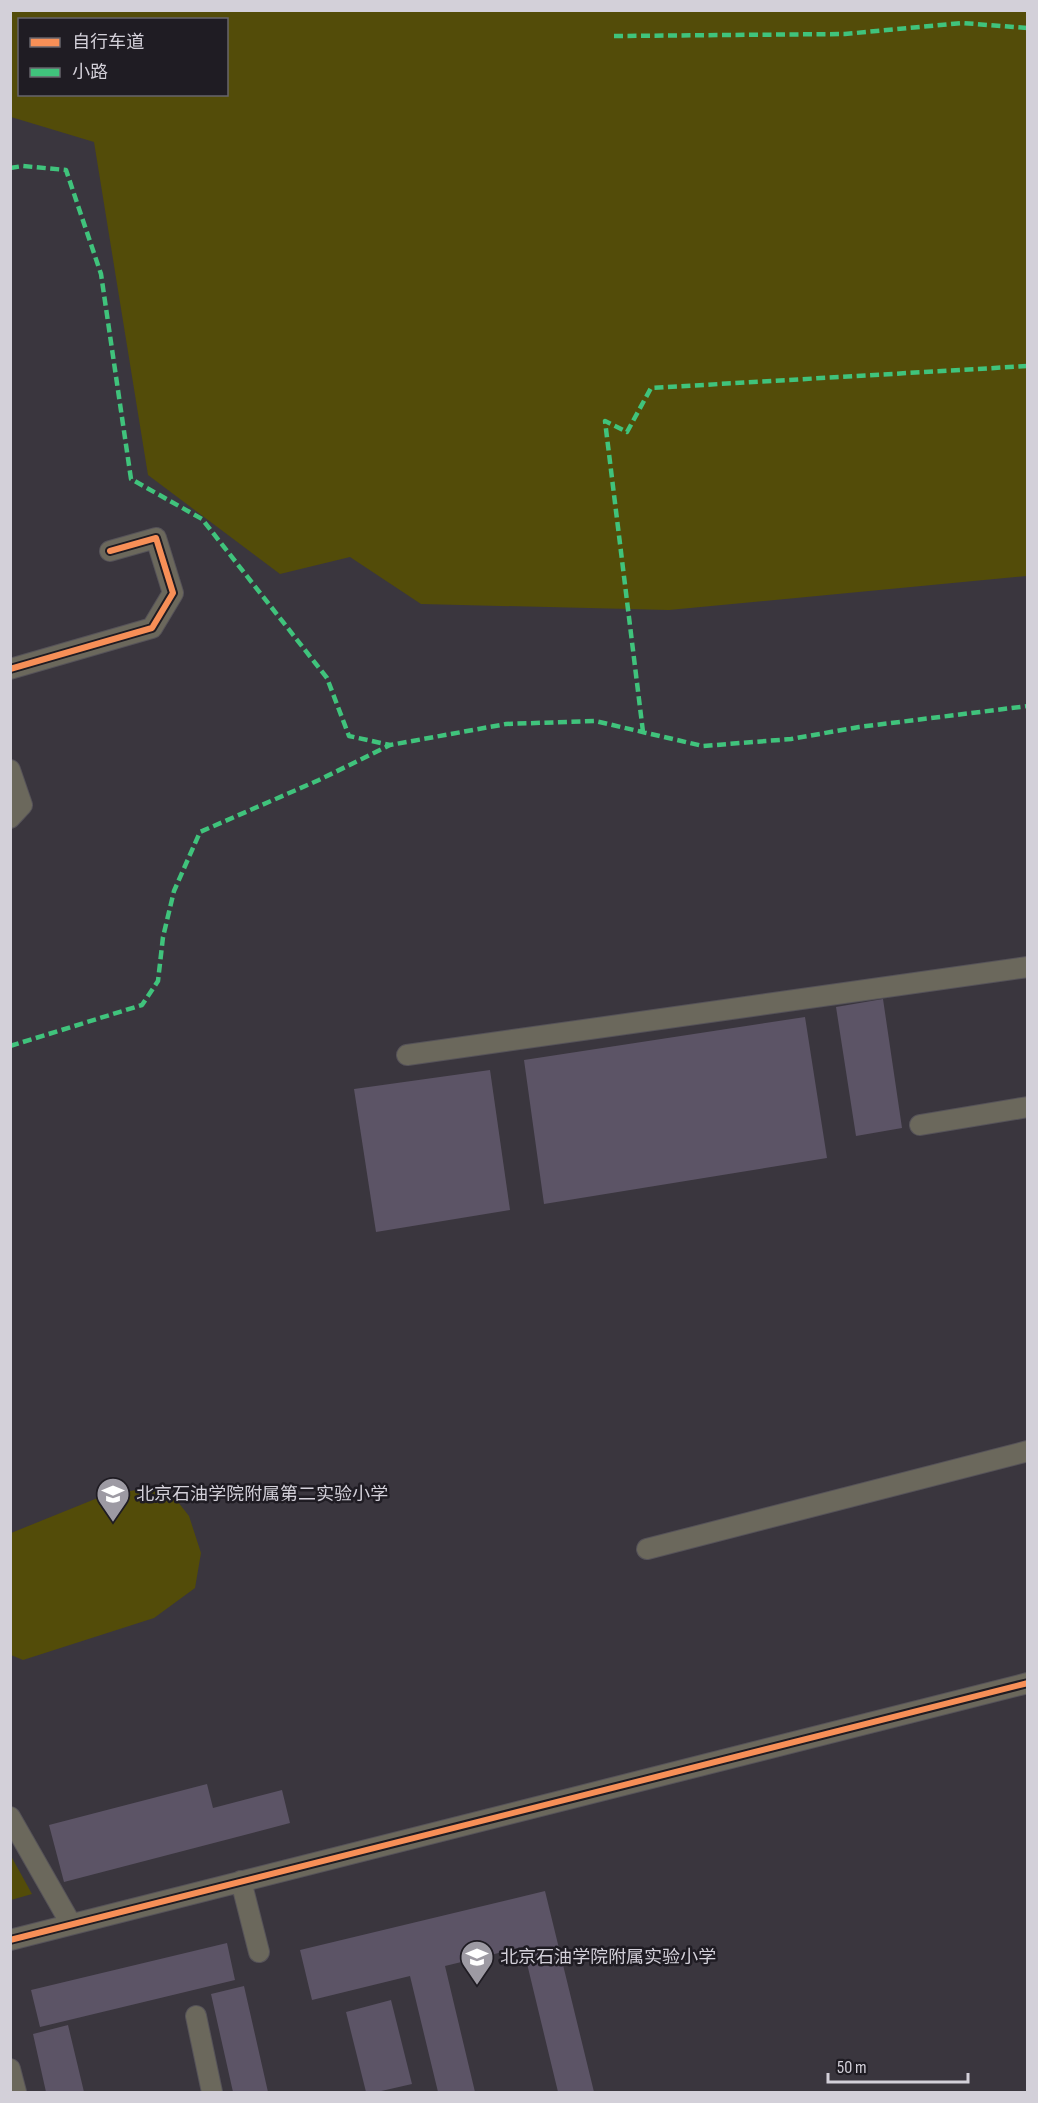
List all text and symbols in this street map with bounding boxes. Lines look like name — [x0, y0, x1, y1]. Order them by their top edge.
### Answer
legend — [18, 18, 228, 96]
text: 自行车道 — [72, 32, 144, 53]
text: 小路 — [72, 62, 108, 83]
school or university icon: 北京石油学院附属第二实验小学 — [95, 1476, 131, 1523]
place label: 北京石油学院附属第二实验小学 — [136, 1484, 388, 1505]
school or university icon: 北京石油学院附属实验小学 — [459, 1939, 495, 1986]
place label: 北京石油学院附属实验小学 — [500, 1947, 716, 1968]
scale bar — [828, 2046, 968, 2084]
text: 50 m — [837, 2057, 867, 2078]

